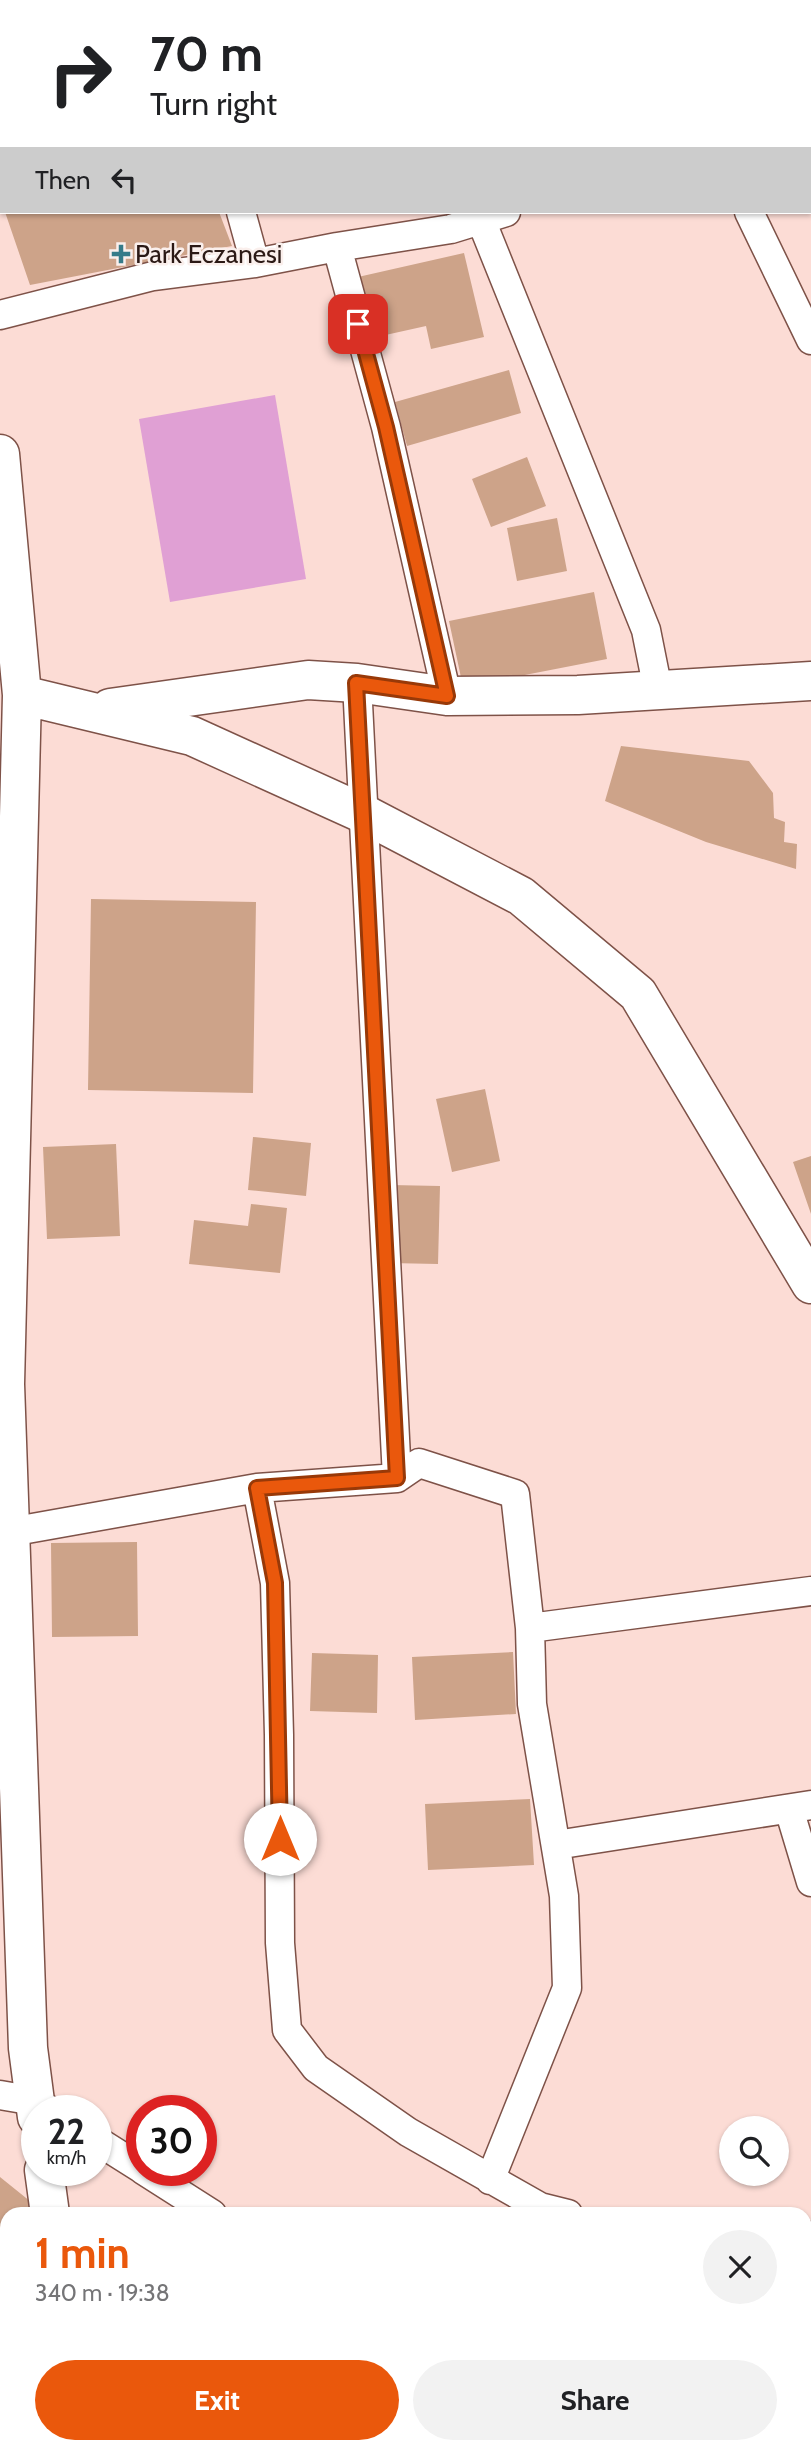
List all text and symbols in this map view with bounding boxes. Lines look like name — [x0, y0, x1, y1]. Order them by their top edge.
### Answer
text: 70 m — [150, 24, 263, 83]
icon: right — [35, 28, 126, 119]
text: Turn right — [150, 84, 277, 123]
icon: left — [105, 161, 143, 199]
text: Then — [35, 164, 91, 196]
place label: Park Eczanesi — [135, 238, 282, 270]
marker: Park Eczanesi — [113, 246, 129, 262]
pin — [328, 294, 388, 354]
icon: arrive — [339, 305, 377, 343]
position arrow — [243, 1802, 317, 1876]
speed limit sign: 30 — [126, 2095, 217, 2186]
text: 22 — [48, 2110, 85, 2153]
map controls — [719, 2116, 789, 2186]
button: search — [719, 2116, 789, 2186]
text: km/h — [47, 2147, 86, 2169]
text: 1 min — [35, 2227, 130, 2279]
button: close — [703, 2230, 777, 2304]
text: 340 m · 19:38 — [35, 2279, 170, 2307]
button: Exit — [35, 2360, 399, 2440]
button: Share — [413, 2360, 777, 2440]

